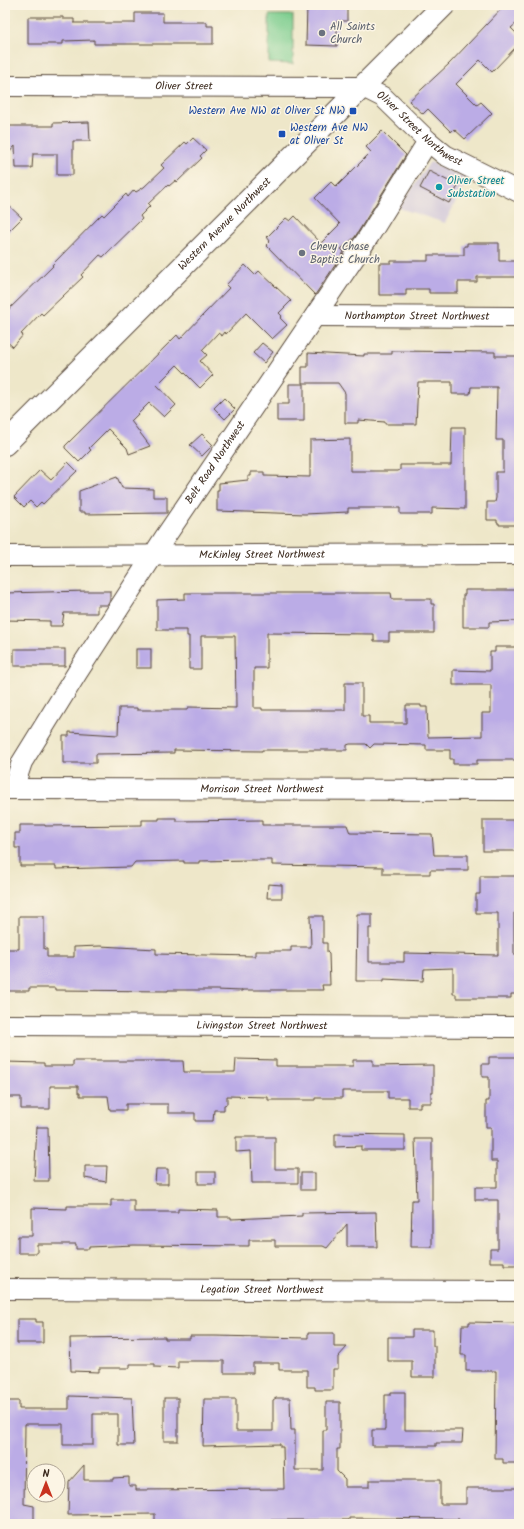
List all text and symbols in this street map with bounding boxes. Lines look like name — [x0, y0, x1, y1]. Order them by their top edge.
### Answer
place label: All Saints Church — [330, 18, 375, 49]
marker: All Saints Church — [317, 28, 327, 38]
street label: Oliver Street — [155, 77, 214, 96]
street label: Oliver Street Northwest — [373, 86, 466, 172]
place label: Western Ave NW at Oliver St NW — [188, 102, 345, 120]
marker: Western Ave NW at Oliver St NW — [348, 106, 358, 116]
place label: Western Ave NW at Oliver St — [290, 119, 368, 150]
marker: Western Ave NW at Oliver St — [277, 129, 287, 139]
place label: Oliver Street Substation — [447, 172, 505, 203]
street label: Western Avenue Northwest — [174, 173, 276, 275]
marker: Oliver Street Substation — [434, 182, 444, 192]
place label: Chevy Chase Baptist Church — [310, 238, 380, 269]
marker: Chevy Chase Baptist Church — [297, 248, 307, 258]
street label: Northampton Street Northwest — [344, 307, 490, 326]
street label: Belt Road Northwest — [181, 417, 251, 508]
street label: McKinley Street Northwest — [199, 546, 326, 564]
street label: Morrison Street Northwest — [200, 780, 325, 799]
street label: Livingston Street Northwest — [196, 1017, 328, 1035]
street label: Legation Street Northwest — [200, 1281, 325, 1299]
north arrow — [26, 1463, 66, 1503]
text: N — [43, 1465, 50, 1483]

